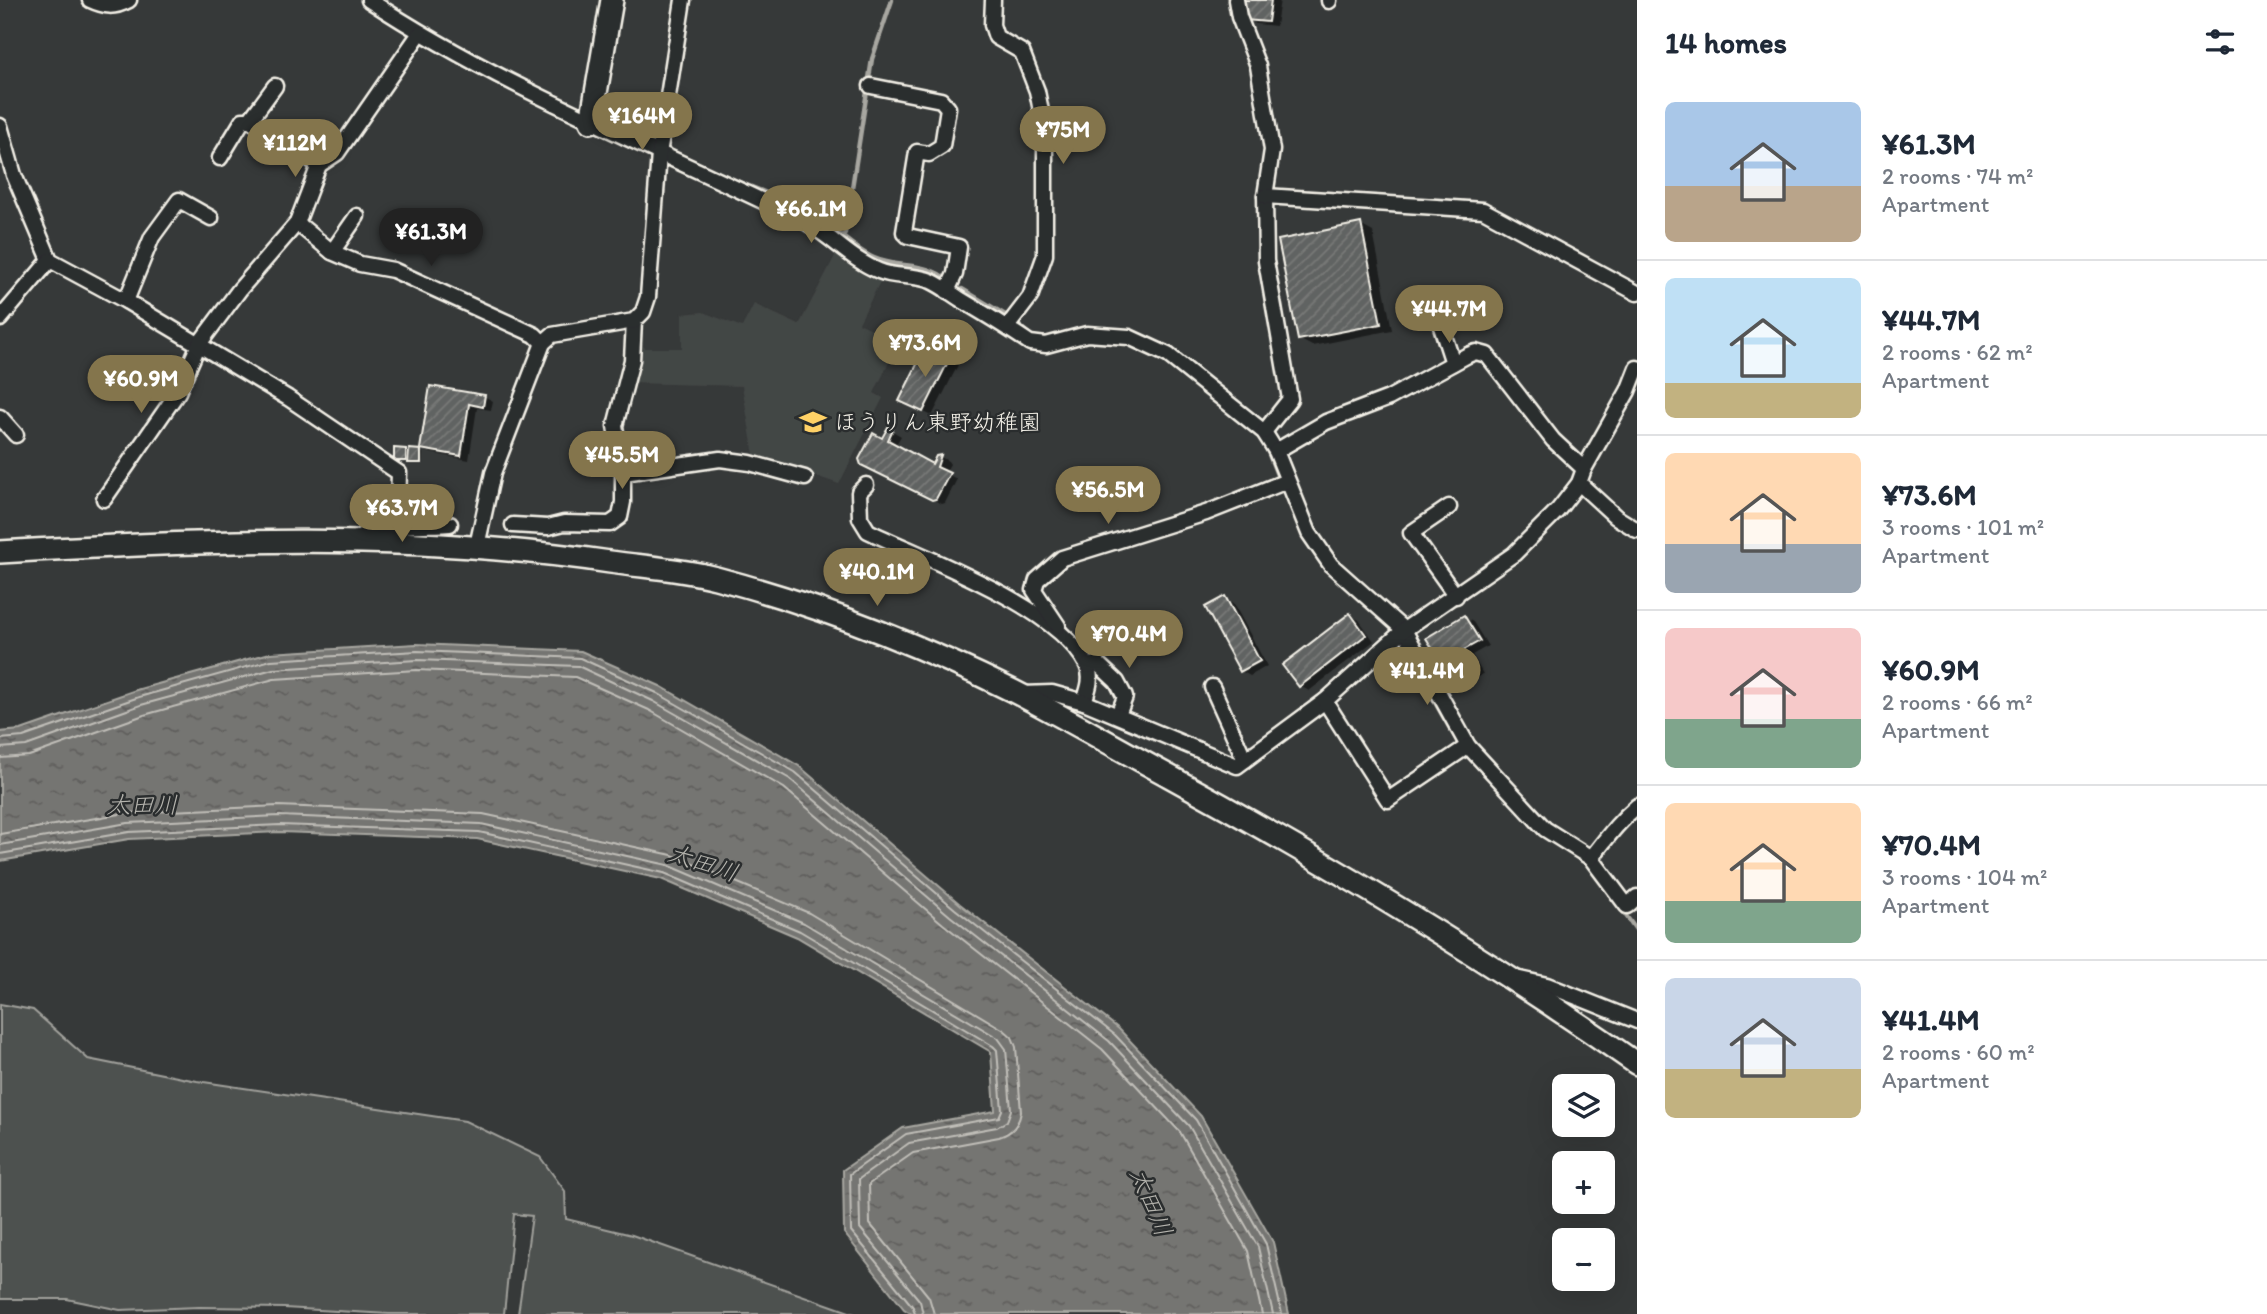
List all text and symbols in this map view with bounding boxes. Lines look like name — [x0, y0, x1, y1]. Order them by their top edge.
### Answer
icon: filters — [2201, 23, 2239, 61]
text: 14 homes — [1665, 24, 1787, 61]
pin: ¥164M — [593, 92, 691, 152]
text: ¥164M — [608, 101, 676, 129]
pin: ¥75M — [1022, 106, 1104, 166]
text: ¥75M — [1036, 115, 1090, 143]
pin: ¥112M — [246, 120, 344, 179]
text: ¥61.3M — [1882, 125, 1976, 162]
text: ¥112M — [263, 128, 327, 156]
icon: home — [1721, 130, 1805, 214]
text: 2 rooms · 74 m² — [1882, 162, 2034, 190]
pin: ¥66.1M — [754, 186, 868, 245]
text: Apartment — [1882, 190, 1989, 218]
text: ¥66.1M — [775, 194, 847, 222]
pin: ¥61.3M — [374, 208, 488, 268]
text: ¥61.3M — [395, 217, 467, 245]
pin: ¥44.7M — [1392, 286, 1506, 345]
text: ¥44.7M — [1411, 294, 1487, 322]
text: ¥44.7M — [1882, 301, 1981, 338]
icon: home — [1721, 306, 1805, 390]
pin: ¥73.6M — [868, 320, 982, 379]
text: ¥73.6M — [889, 328, 961, 356]
text: 2 rooms · 62 m² — [1882, 338, 2033, 366]
pin: ¥60.9M — [84, 356, 198, 415]
text: ¥60.9M — [104, 364, 178, 392]
text: Apartment — [1882, 366, 1989, 394]
school or university icon: ほうりん東野幼稚園 — [798, 407, 828, 437]
place label: ほうりん東野幼稚園 — [834, 408, 1041, 436]
pin: ¥45.5M — [565, 432, 679, 491]
text: ¥45.5M — [585, 440, 659, 468]
pin: ¥56.5M — [1051, 466, 1165, 526]
text: ¥56.5M — [1072, 475, 1144, 503]
text: ¥73.6M — [1882, 476, 1977, 513]
icon: home — [1721, 481, 1805, 565]
pin: ¥63.7M — [345, 484, 459, 544]
text: ¥63.7M — [366, 493, 438, 521]
text: 3 rooms · 101 m² — [1882, 513, 2044, 541]
text: Apartment — [1882, 541, 1989, 569]
pin: ¥40.1M — [820, 548, 934, 608]
text: ¥40.1M — [839, 557, 915, 585]
pin: ¥70.4M — [1072, 610, 1186, 670]
text: ¥70.4M — [1091, 619, 1167, 647]
pin: ¥41.4M — [1370, 648, 1484, 707]
text: ¥60.9M — [1882, 651, 1980, 688]
text: ¥41.4M — [1390, 656, 1464, 684]
icon: home — [1721, 656, 1805, 740]
text: 2 rooms · 66 m² — [1882, 688, 2033, 716]
text: Apartment — [1882, 716, 1989, 744]
water label: 太田川 — [106, 790, 178, 819]
text: ¥70.4M — [1882, 826, 1981, 863]
icon: home — [1721, 831, 1805, 915]
water label: 太田川 — [664, 838, 742, 887]
text: 3 rooms · 104 m² — [1882, 863, 2047, 891]
text: Apartment — [1882, 891, 1989, 919]
text: ¥41.4M — [1882, 1001, 1980, 1038]
icon: home — [1721, 1006, 1805, 1090]
text: 2 rooms · 60 m² — [1882, 1038, 2035, 1066]
text: Apartment — [1882, 1066, 1989, 1094]
map controls — [1552, 1074, 1615, 1291]
button: layers — [1552, 1074, 1615, 1137]
button: + — [1552, 1151, 1615, 1214]
water label: 太田川 — [1124, 1163, 1179, 1241]
button: − — [1552, 1228, 1615, 1291]

